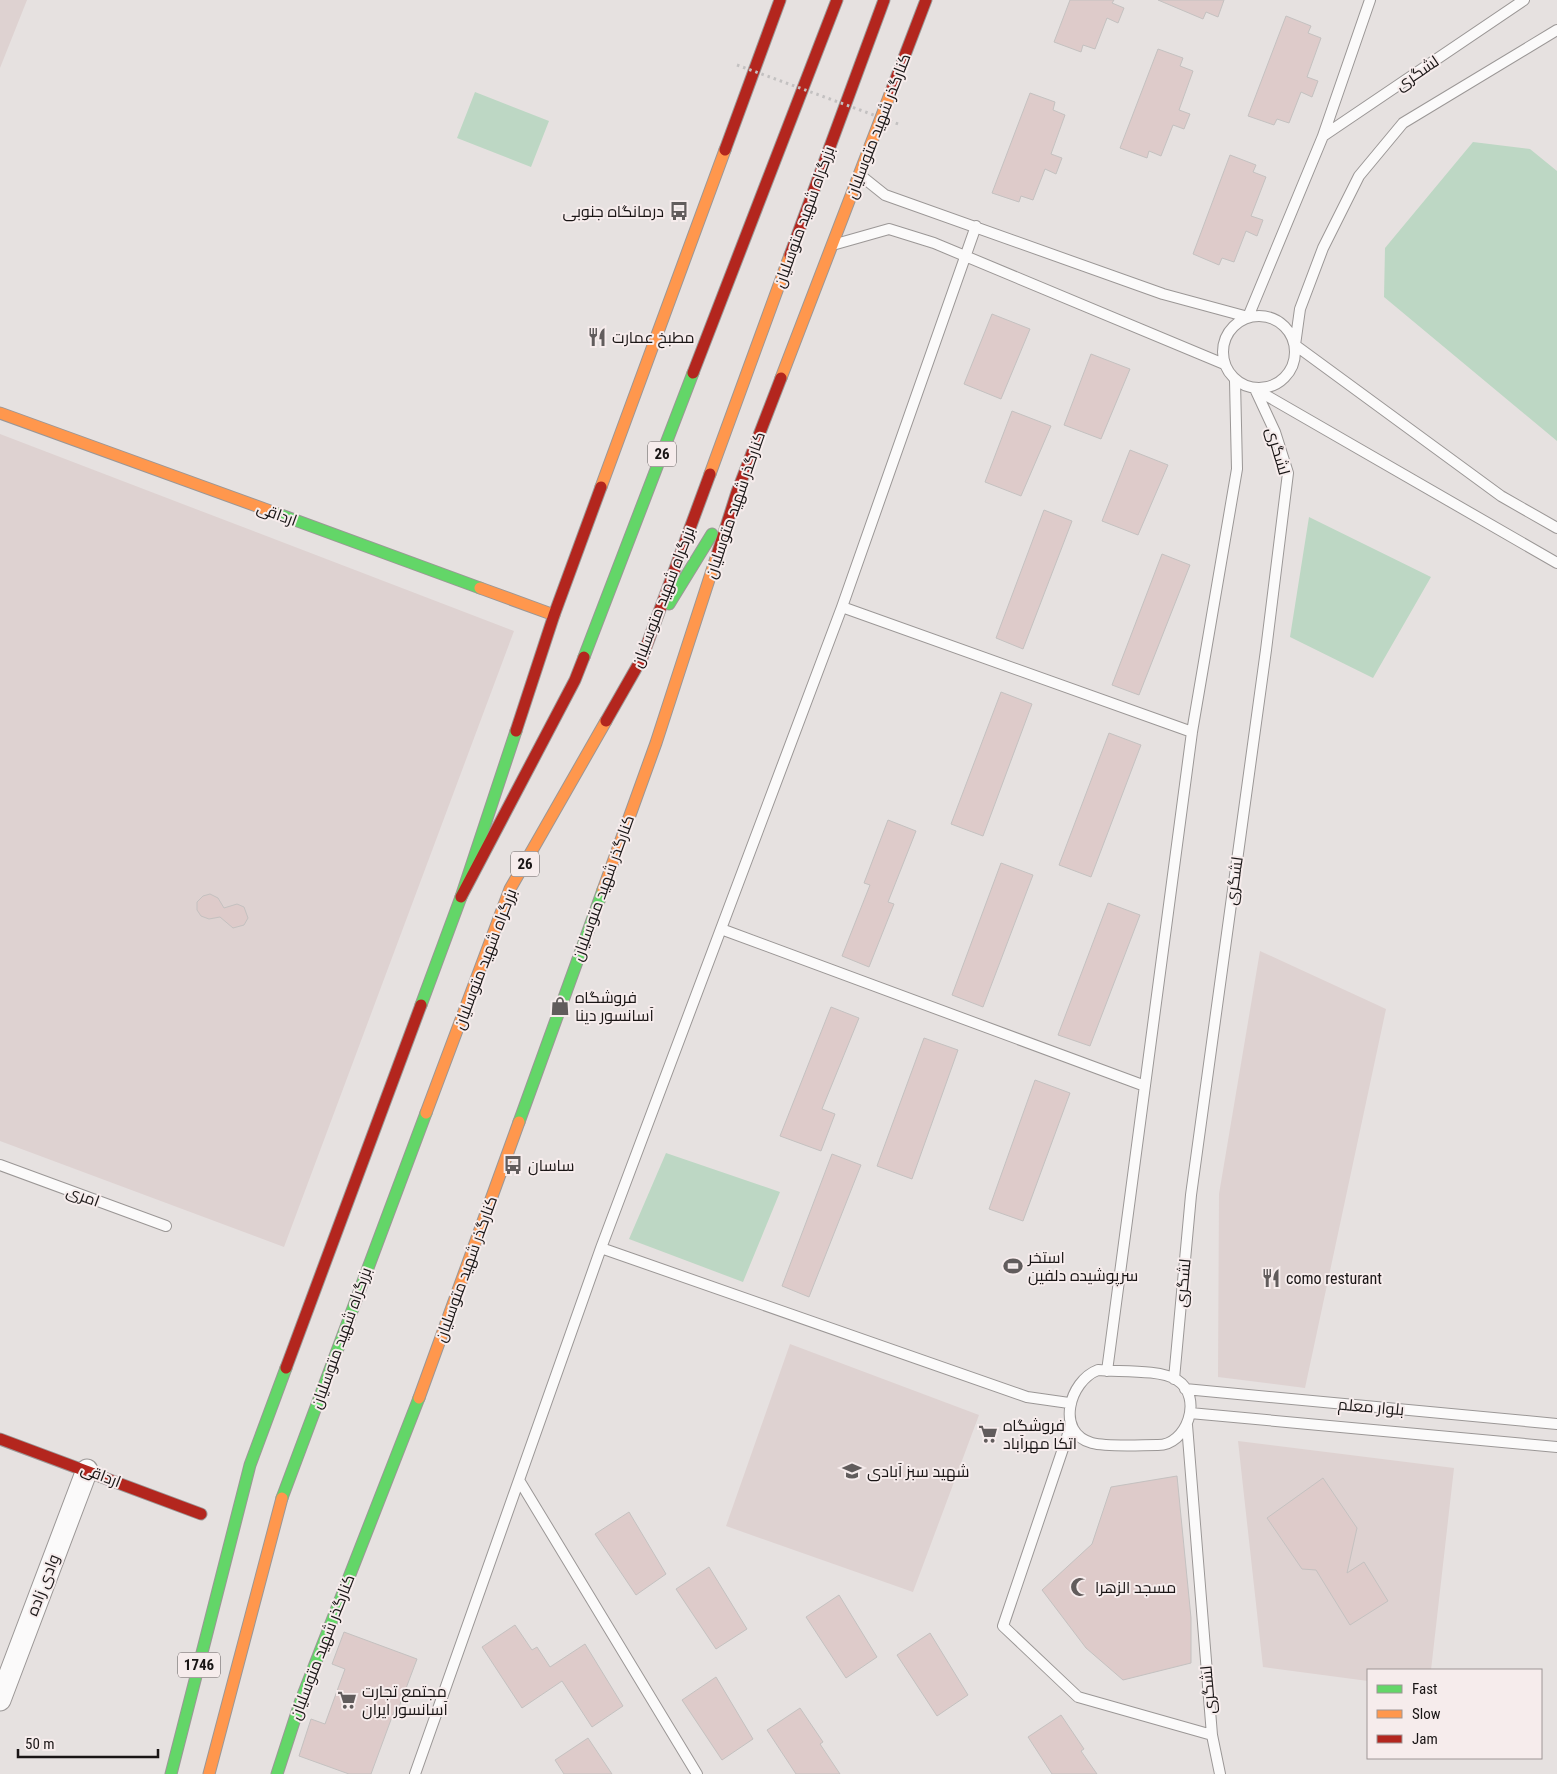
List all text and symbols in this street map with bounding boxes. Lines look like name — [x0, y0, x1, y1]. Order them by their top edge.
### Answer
street label: کنارگذر شهید متوسلیان — [842, 51, 915, 202]
street label: لشگری — [1392, 52, 1443, 95]
street label: بزرگراه شهید متوسلیان — [770, 144, 839, 291]
bus stop icon: درمانگاه جنوبی — [668, 200, 690, 222]
place label: درمانگاه جنوبی — [562, 202, 664, 222]
restaurant icon: مطبخ عمارت — [586, 326, 608, 348]
place label: مطبخ عمارت — [612, 328, 695, 349]
street label: لشگری — [1261, 425, 1294, 477]
street label: کنارگذر شهید متوسلیان — [701, 429, 770, 581]
road number: 26 — [648, 442, 676, 466]
street label: ارداقی — [254, 498, 300, 531]
street label: بزرگراه شهید متوسلیان — [627, 524, 700, 670]
street label: کنارگذر شهید متوسلیان — [568, 812, 639, 964]
road number: 26 — [511, 852, 539, 876]
street label: لشگری — [1221, 856, 1248, 907]
street label: بزرگراه شهید متوسلیان — [449, 886, 522, 1032]
place label: فروشگاه آسانسور دینا — [575, 988, 655, 1025]
shop icon: فروشگاه آسانسور دینا — [549, 995, 571, 1017]
bus stop icon: ساسان — [502, 1154, 524, 1176]
place label: ساسان — [528, 1156, 575, 1176]
street label: امری — [64, 1181, 102, 1212]
street label: کنارگذر شهید متوسلیان — [431, 1193, 502, 1345]
place label: استخر سرپوشیده دلفین — [1027, 1248, 1138, 1287]
sports icon: استخر سرپوشیده دلفین — [1002, 1255, 1024, 1277]
street label: لشگری — [1171, 1258, 1196, 1308]
street label: بزرگراه شهید متوسلیان — [307, 1265, 376, 1412]
restaurant icon: como resturant — [1260, 1267, 1282, 1289]
place label: como resturant — [1286, 1269, 1382, 1288]
street label: بلوار معلم — [1337, 1395, 1405, 1421]
place label: فروشگاه اتکا مهرآباد — [1003, 1416, 1077, 1454]
supermarket icon: فروشگاه اتکا مهرآباد — [977, 1423, 999, 1445]
street label: ارداقی — [78, 1459, 124, 1492]
school or university icon: شهید سبز آبادی — [841, 1460, 863, 1482]
place label: شهید سبز آبادی — [867, 1462, 970, 1482]
street label: وادی زاده — [23, 1552, 64, 1619]
street label: کنارگذر شهید متوسلیان — [286, 1572, 359, 1723]
mosque icon: مسجد الزهرا — [1069, 1576, 1091, 1598]
place label: مسجد الزهرا — [1095, 1578, 1176, 1597]
road number: 1746 — [178, 1652, 220, 1678]
street label: لشگری — [1196, 1665, 1221, 1715]
legend — [1367, 1669, 1542, 1759]
text: Fast — [1412, 1680, 1437, 1698]
place label: مجتمع تجارت آسانسور ایران — [362, 1682, 448, 1720]
supermarket icon: مجتمع تجارت آسانسور ایران — [336, 1689, 358, 1711]
text: Slow — [1412, 1705, 1441, 1723]
scale bar — [18, 1726, 158, 1758]
text: Jam — [1412, 1730, 1438, 1748]
text: 50 m — [25, 1735, 55, 1753]

